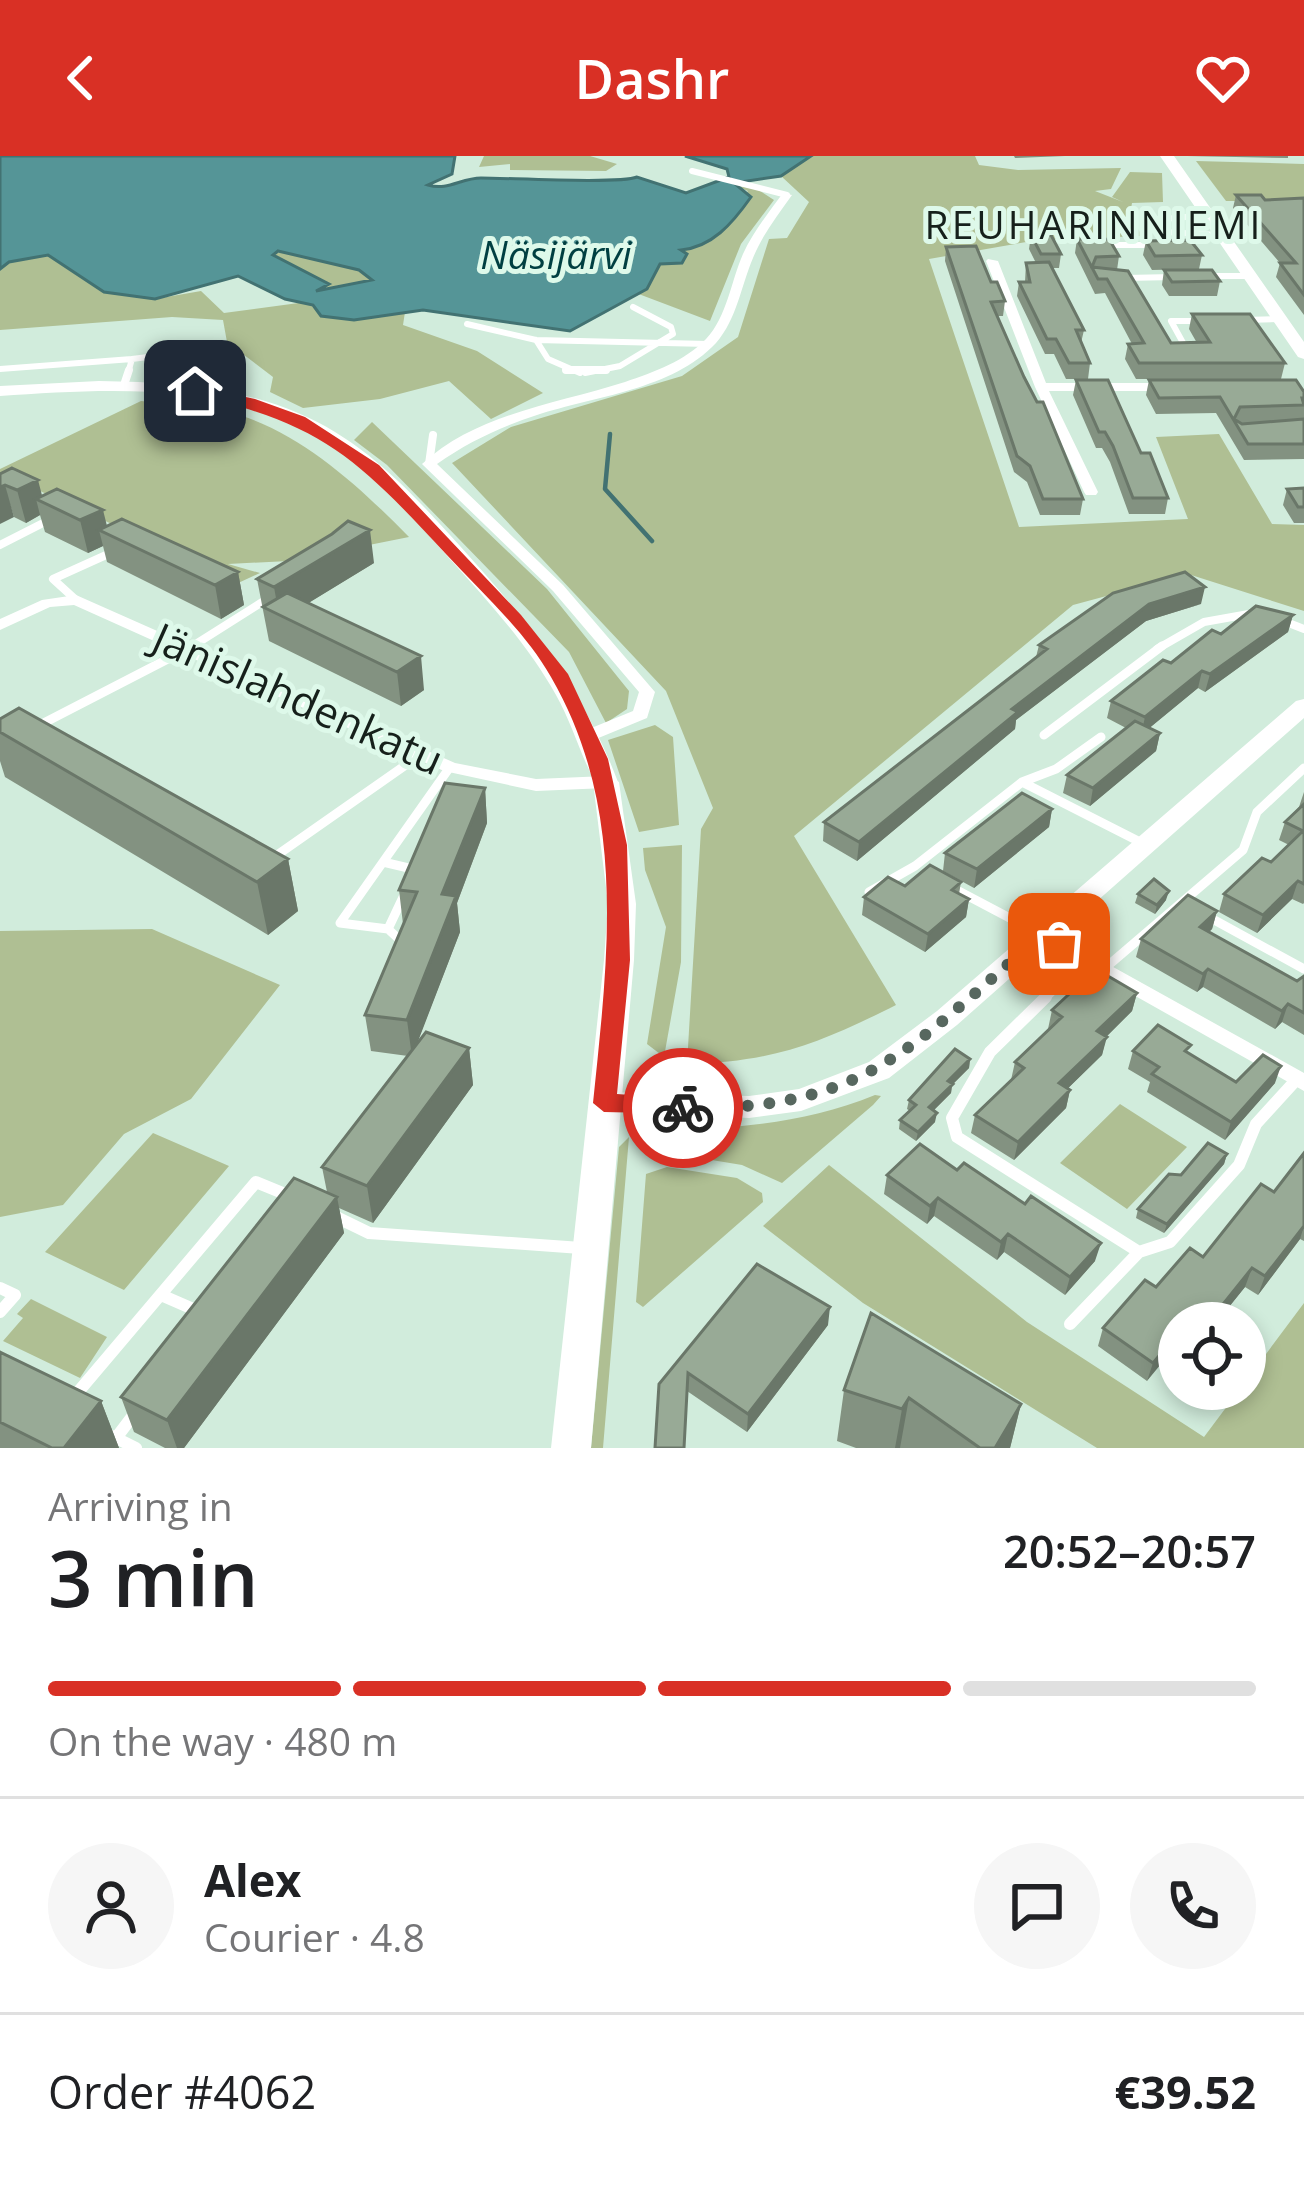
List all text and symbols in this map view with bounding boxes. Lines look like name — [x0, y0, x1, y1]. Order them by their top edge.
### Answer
text: Dashr — [575, 41, 729, 115]
icon: back — [48, 45, 114, 111]
icon: heart — [1190, 45, 1256, 111]
district label: REUHARINNIEMI — [925, 197, 1263, 250]
water label: Näsijärvi — [480, 227, 633, 280]
pin — [144, 340, 246, 442]
icon: home — [162, 358, 228, 424]
street label: Jänislahdenkatu — [141, 607, 453, 787]
pin — [1008, 893, 1110, 995]
icon: bag — [1026, 911, 1092, 977]
courier — [623, 1048, 743, 1168]
icon: bike — [650, 1075, 716, 1141]
map controls — [1158, 1302, 1266, 1410]
button: locate — [1158, 1302, 1266, 1410]
text: Arriving in — [48, 1479, 233, 1532]
text: 20:52–20:57 — [1003, 1520, 1256, 1581]
text: 3 min — [48, 1524, 259, 1630]
text: On the way · 480 m — [48, 1714, 397, 1767]
button: person — [48, 1843, 174, 1969]
button: chat — [974, 1843, 1100, 1969]
button: phone — [1130, 1843, 1256, 1969]
text: Alex — [204, 1849, 301, 1910]
text: Courier · 4.8 — [204, 1910, 425, 1963]
text: Order #4062 — [48, 2061, 316, 2122]
text: €39.52 — [1115, 2061, 1256, 2122]

